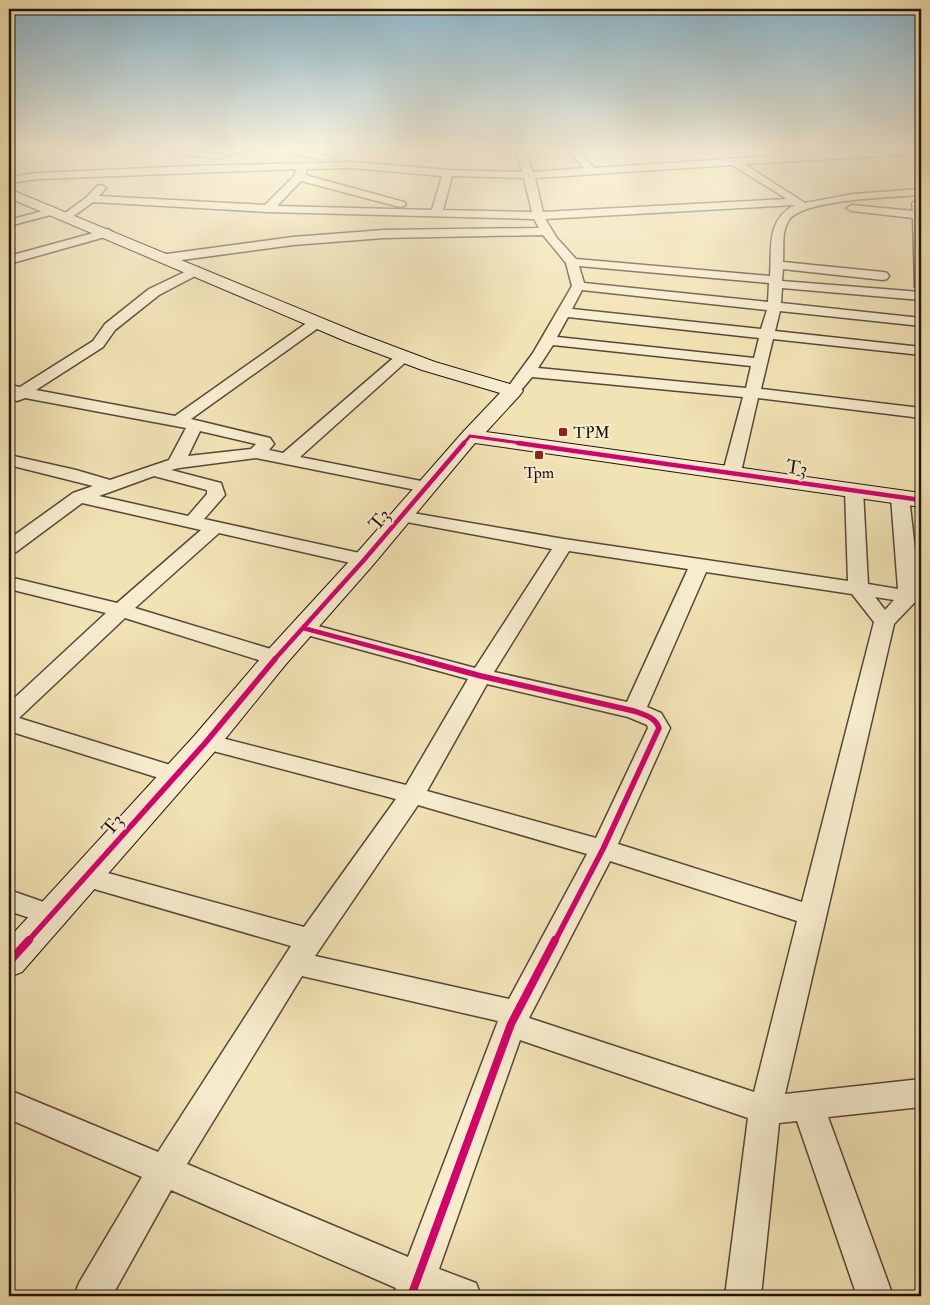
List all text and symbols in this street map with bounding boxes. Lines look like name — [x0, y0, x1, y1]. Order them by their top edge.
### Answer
place label: TPM — [573, 423, 610, 443]
marker: TPM — [557, 426, 569, 438]
marker: Tpm — [533, 449, 545, 461]
street label: T3 — [784, 454, 809, 482]
place label: Tpm — [524, 463, 555, 484]
street label: T3 — [364, 504, 396, 536]
street label: T3 — [97, 809, 129, 841]

